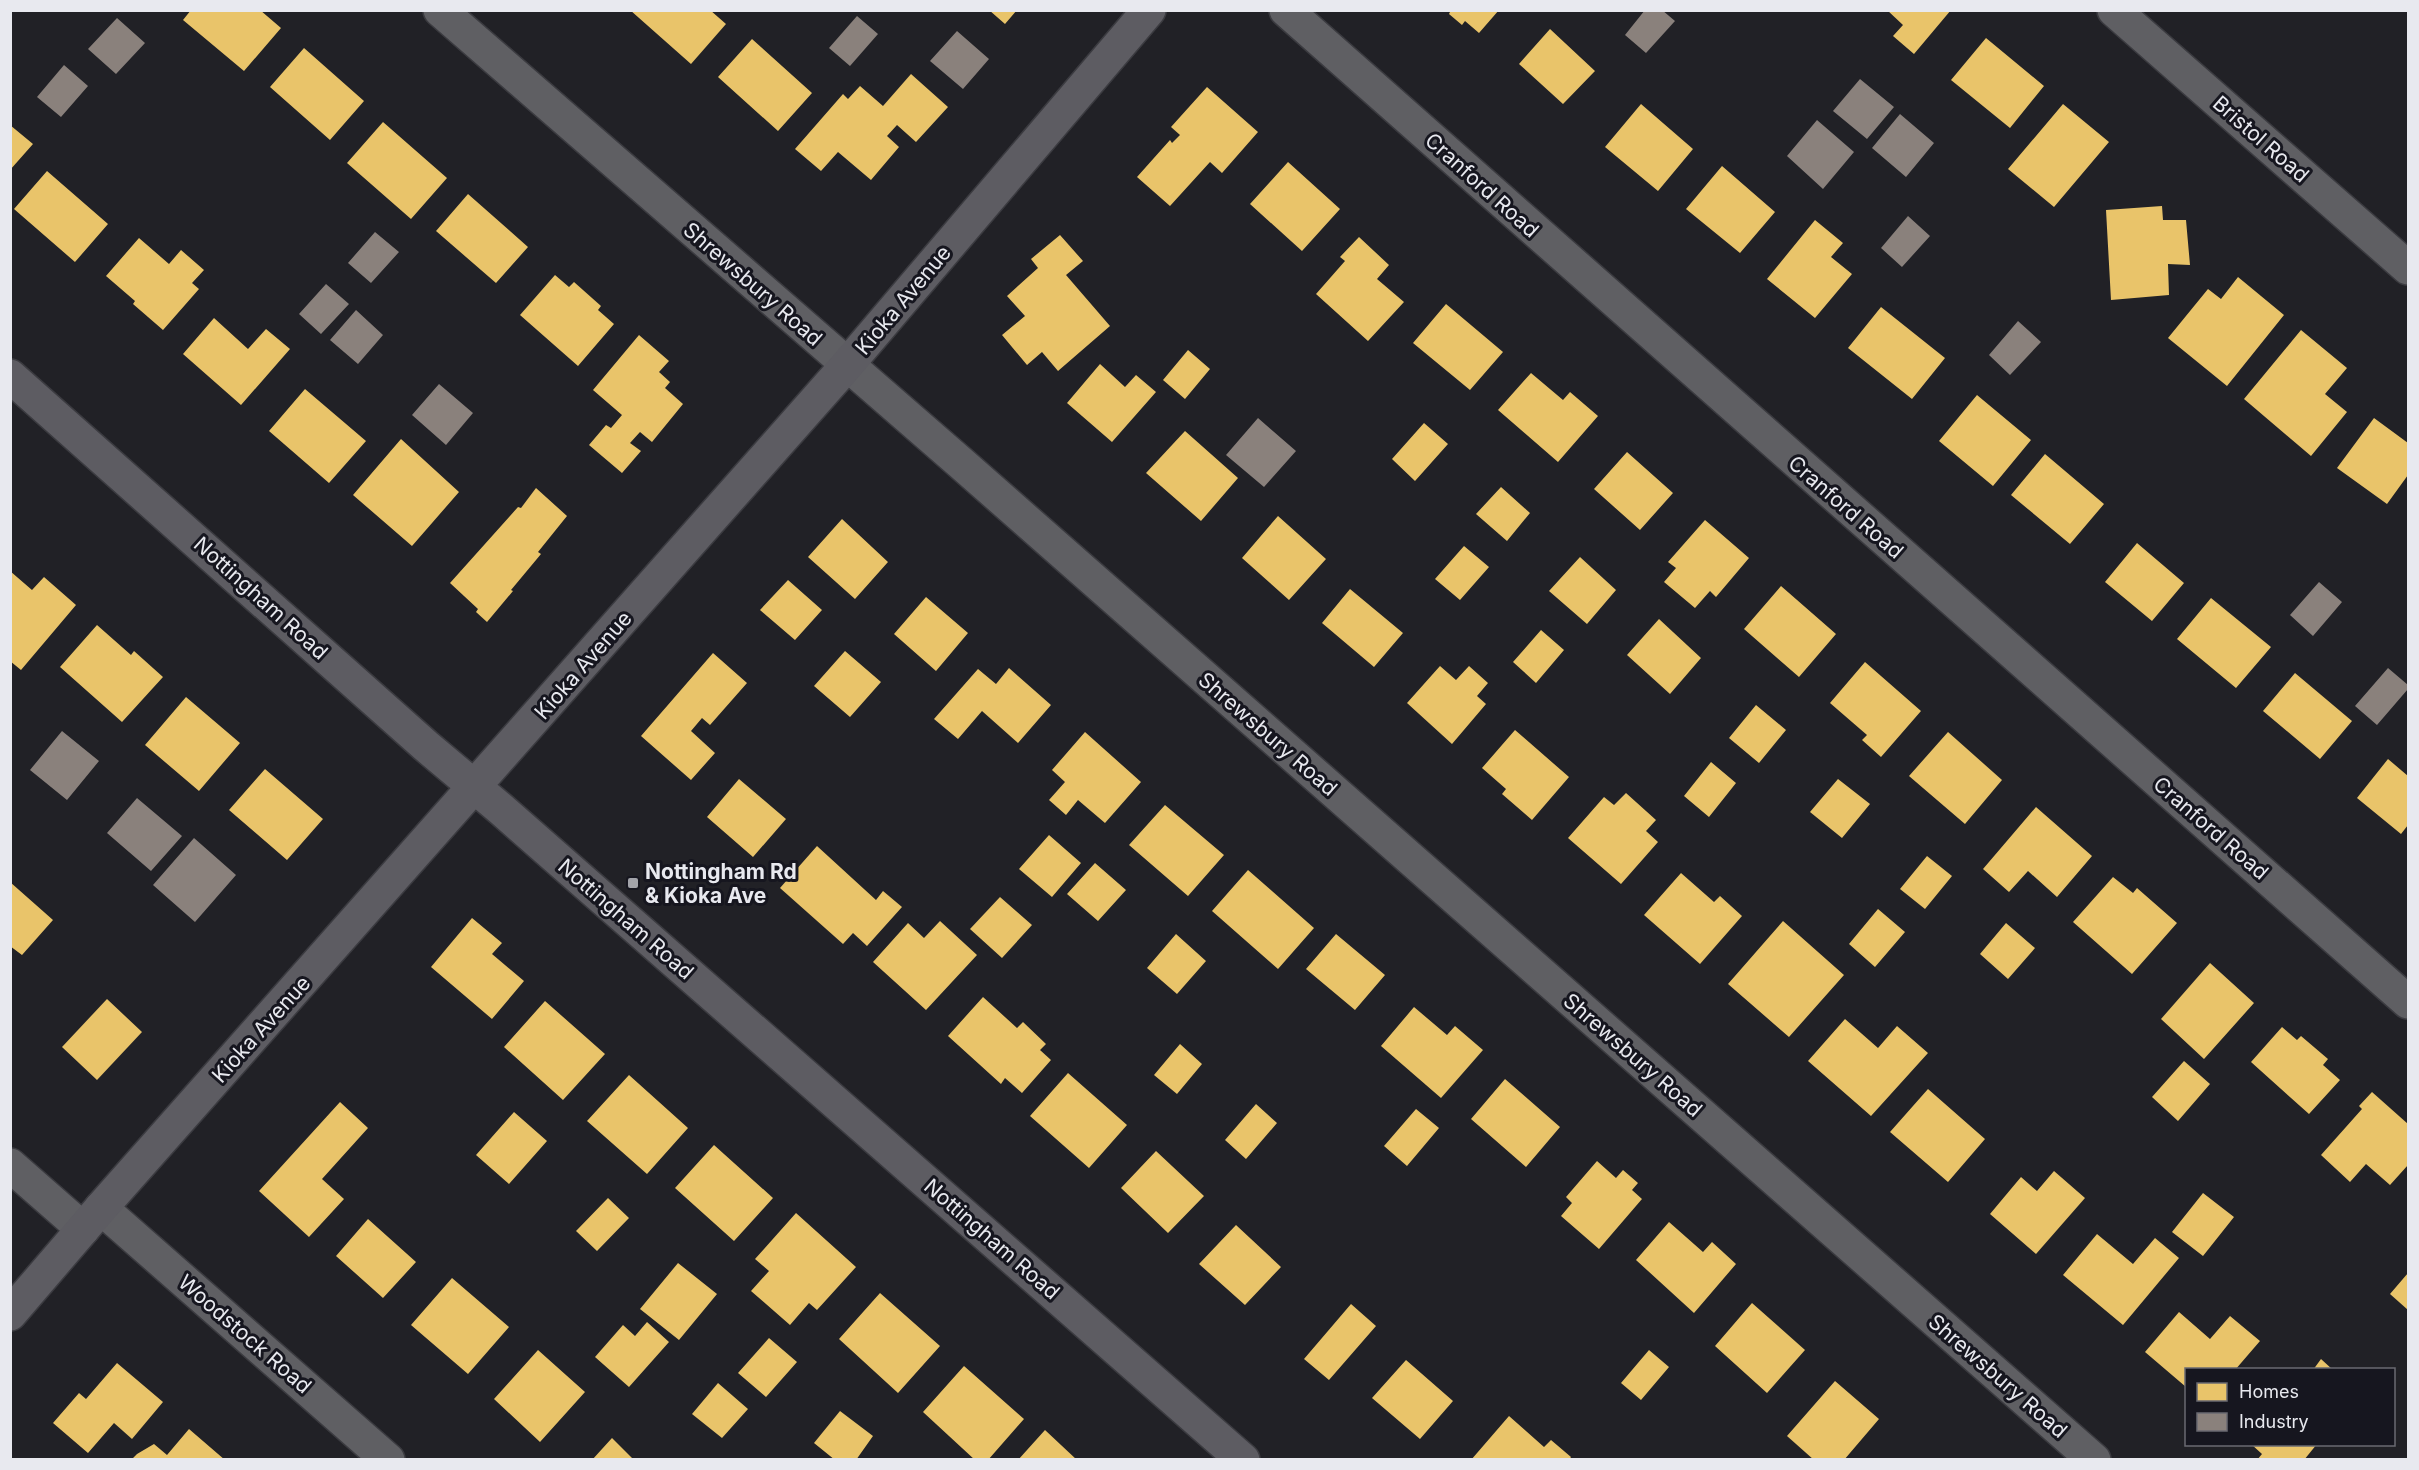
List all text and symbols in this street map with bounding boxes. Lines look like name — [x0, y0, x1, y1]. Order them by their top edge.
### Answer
street label: Bristol Road — [2208, 91, 2314, 187]
street label: Cranford Road — [1420, 127, 1544, 243]
street label: Shrewsbury Road — [679, 217, 827, 351]
street label: Kioka Avenue — [850, 240, 956, 360]
street label: Cranford Road — [1783, 450, 1909, 564]
street label: Nottingham Road — [189, 531, 333, 665]
street label: Kioka Avenue — [529, 606, 637, 724]
street label: Shrewsbury Road — [1194, 667, 1342, 801]
street label: Cranford Road — [2148, 771, 2274, 885]
street label: Nottingham Road — [553, 853, 699, 985]
place label: Nottingham Rd & Kioka Ave — [645, 859, 797, 908]
marker: Nottingham Rd & Kioka Ave — [626, 876, 640, 890]
street label: Kioka Avenue — [207, 970, 315, 1088]
street label: Shrewsbury Road — [1559, 988, 1707, 1122]
street label: Nottingham Road — [919, 1173, 1065, 1305]
street label: Woodstock Road — [173, 1269, 317, 1399]
street label: Shrewsbury Road — [1924, 1309, 2072, 1443]
legend — [2185, 1368, 2395, 1446]
text: Homes — [2239, 1381, 2299, 1402]
text: Industry — [2239, 1411, 2309, 1432]

